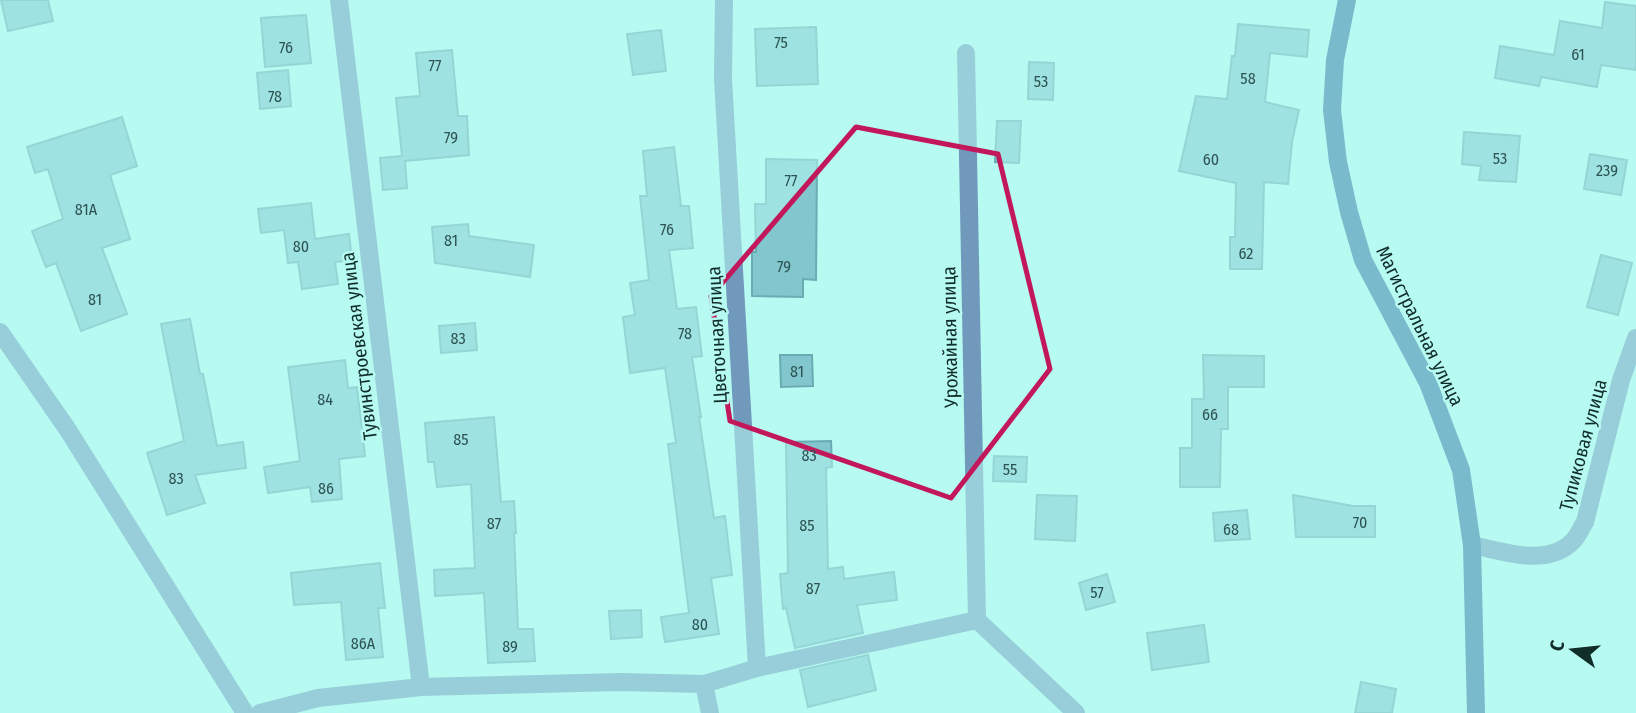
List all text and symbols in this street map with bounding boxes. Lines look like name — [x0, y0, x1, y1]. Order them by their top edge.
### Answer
house number: 75 — [774, 33, 788, 52]
house number: 76 — [279, 38, 293, 57]
house number: 61 — [1571, 45, 1585, 64]
house number: 77 — [428, 56, 442, 75]
house number: 58 — [1240, 69, 1256, 88]
house number: 53 — [1034, 72, 1048, 91]
house number: 78 — [268, 87, 282, 106]
house number: 79 — [444, 128, 458, 147]
house number: 53 — [1493, 149, 1507, 168]
house number: 60 — [1203, 150, 1219, 169]
house number: 239 — [1596, 161, 1618, 180]
house number: 77 — [784, 171, 798, 190]
house number: 81А — [75, 200, 98, 219]
house number: 76 — [660, 220, 674, 239]
house number: 81 — [444, 231, 458, 250]
house number: 80 — [293, 237, 309, 256]
street label: Магистральная улица — [1371, 242, 1469, 410]
house number: 62 — [1239, 244, 1253, 263]
street label: Тувинстроевская улица — [336, 251, 382, 441]
house number: 79 — [777, 257, 791, 276]
street label: Цветочная улица — [702, 266, 732, 404]
street label: Урожайная улица — [937, 266, 963, 409]
house number: 81 — [88, 290, 102, 309]
house number: 78 — [678, 324, 692, 343]
house number: 83 — [450, 329, 466, 348]
house number: 81 — [790, 362, 804, 381]
street label: Тупиковая улица — [1554, 376, 1612, 514]
house number: 84 — [317, 390, 333, 409]
house number: 66 — [1202, 405, 1218, 424]
house number: 85 — [453, 430, 469, 449]
house number: 83 — [801, 446, 817, 465]
house number: 55 — [1003, 460, 1017, 479]
house number: 83 — [168, 469, 184, 488]
house number: 86 — [318, 479, 334, 498]
house number: 70 — [1353, 513, 1367, 532]
house number: 87 — [487, 514, 502, 533]
house number: 85 — [799, 516, 815, 535]
house number: 68 — [1223, 520, 1239, 539]
house number: 87 — [806, 579, 821, 598]
house number: 57 — [1090, 583, 1104, 602]
house number: 80 — [692, 615, 708, 634]
north arrow — [1538, 615, 1608, 685]
house number: 86А — [351, 634, 376, 653]
house number: 89 — [502, 637, 518, 656]
text: С — [1545, 638, 1569, 654]

